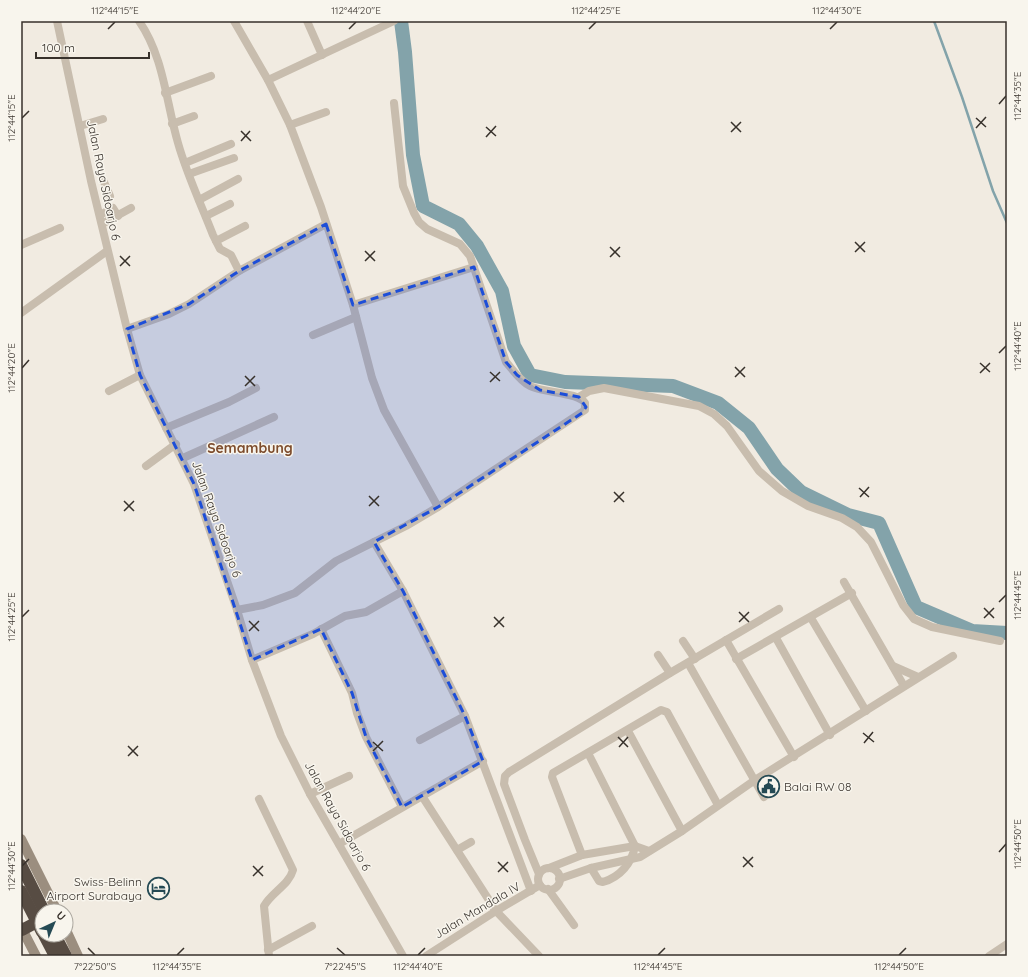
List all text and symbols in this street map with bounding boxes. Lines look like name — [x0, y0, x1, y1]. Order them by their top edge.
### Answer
text: 112°44'15"E — [91, 4, 139, 17]
text: 112°44'20"E — [331, 4, 381, 17]
text: 112°44'25"E — [571, 4, 621, 17]
text: 112°44'30"E — [812, 4, 862, 17]
scale bar — [36, 34, 149, 60]
text: 100 m — [42, 40, 75, 55]
text: 112°44'35"E — [1011, 71, 1024, 120]
text: 112°44'15"E — [5, 94, 18, 142]
street label: Jalan Raya Sidoarjo 6 — [84, 118, 124, 242]
text: 112°44'40"E — [1011, 321, 1024, 371]
text: 112°44'20"E — [5, 343, 18, 393]
district label: Semambung — [207, 439, 293, 457]
street label: Jalan Raya Sidoarjo 6 — [189, 459, 245, 580]
text: 112°44'45"E — [1011, 570, 1024, 620]
text: 112°44'25"E — [5, 592, 18, 642]
street label: Jalan Raya Sidoarjo 6 — [302, 759, 375, 874]
public building icon: Balai RW 08 — [756, 773, 782, 799]
place label: Balai RW 08 — [784, 779, 851, 794]
text: 112°44'50"E — [1011, 819, 1024, 869]
text: 112°44'30"E — [5, 841, 18, 891]
place label: Swiss-Belinn Airport Surabaya — [47, 874, 142, 903]
hotel icon: Swiss-Belinn Airport Surabaya — [145, 875, 171, 901]
street label: Jalan Mandala IV — [431, 878, 523, 942]
north arrow — [34, 903, 74, 943]
text: U — [53, 908, 69, 924]
text: 7°22'50"S — [74, 960, 117, 973]
text: 112°44'35"E — [153, 960, 202, 973]
text: 7°22'45"S — [324, 960, 366, 973]
text: 112°44'40"E — [393, 960, 443, 973]
text: 112°44'45"E — [633, 960, 683, 973]
text: 112°44'50"E — [874, 960, 924, 973]

